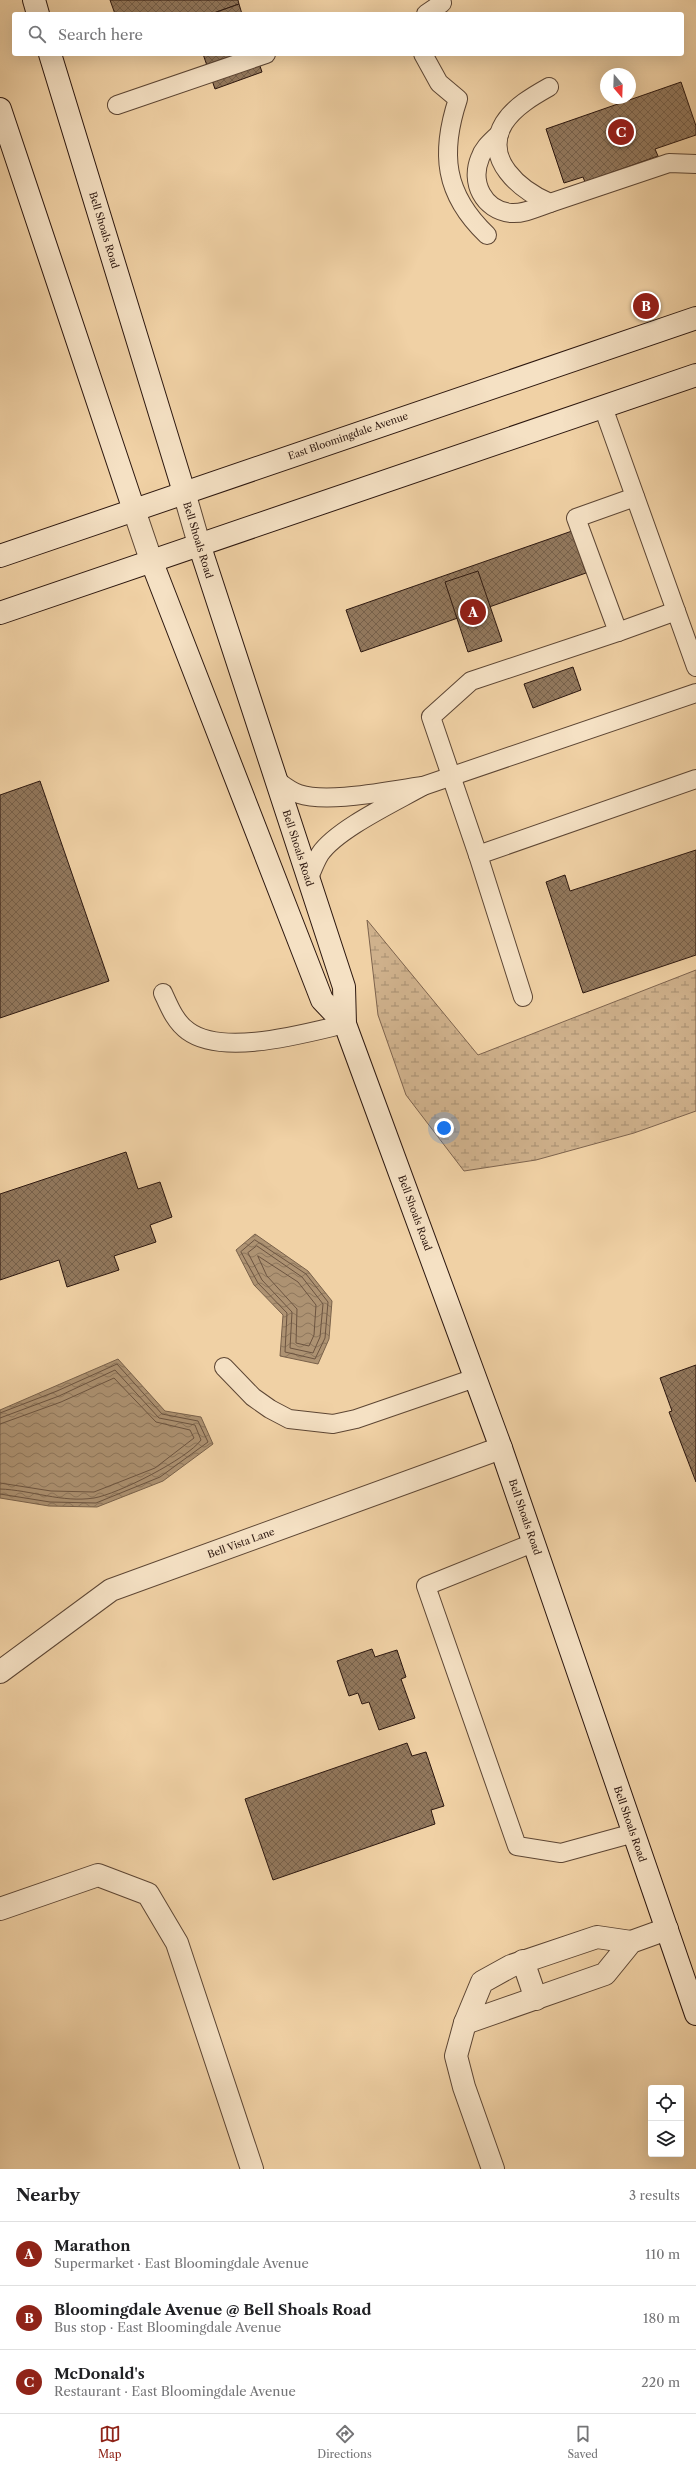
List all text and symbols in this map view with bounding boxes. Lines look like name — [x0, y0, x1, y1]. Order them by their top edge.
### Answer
search box — [12, 12, 684, 56]
icon: search — [26, 23, 48, 45]
text: Search here — [58, 25, 143, 44]
north arrow — [600, 68, 636, 104]
pin: C — [608, 117, 634, 147]
street label: Bell Shoals Road — [86, 190, 122, 270]
pin: B — [633, 291, 659, 321]
street label: East Bloomingdale Avenue — [286, 409, 410, 463]
street label: Bell Shoals Road — [180, 500, 216, 580]
pin: A — [460, 597, 486, 627]
street label: Bell Shoals Road — [280, 808, 316, 888]
your location — [434, 1118, 454, 1138]
street label: Bell Shoals Road — [395, 1173, 435, 1253]
street label: Bell Shoals Road — [506, 1477, 544, 1557]
street label: Bell Vista Lane — [206, 1525, 277, 1561]
street label: Bell Shoals Road — [611, 1784, 649, 1864]
map controls — [648, 2085, 684, 2157]
button: locate — [648, 2085, 684, 2121]
button: layers — [648, 2121, 684, 2157]
text: Nearby — [16, 2185, 80, 2205]
text: 3 results — [629, 2187, 680, 2203]
text: Marathon — [54, 2236, 131, 2255]
text: A — [24, 2246, 34, 2262]
text: 110 m — [645, 2246, 680, 2262]
text: Supermarket · East Bloomingdale Avenue — [54, 2255, 309, 2271]
text: Bloomingdale Avenue @ Bell Shoals Road — [54, 2300, 372, 2319]
text: B — [24, 2310, 34, 2326]
text: 180 m — [643, 2310, 680, 2326]
text: Bus stop · East Bloomingdale Avenue — [54, 2319, 281, 2335]
text: McDonald's — [54, 2364, 145, 2383]
text: C — [24, 2374, 34, 2390]
text: 220 m — [641, 2374, 680, 2390]
text: Restaurant · East Bloomingdale Avenue — [54, 2383, 296, 2399]
tab: Map — [98, 2423, 122, 2461]
tab: Directions — [317, 2423, 372, 2461]
tab: Saved — [568, 2423, 598, 2461]

